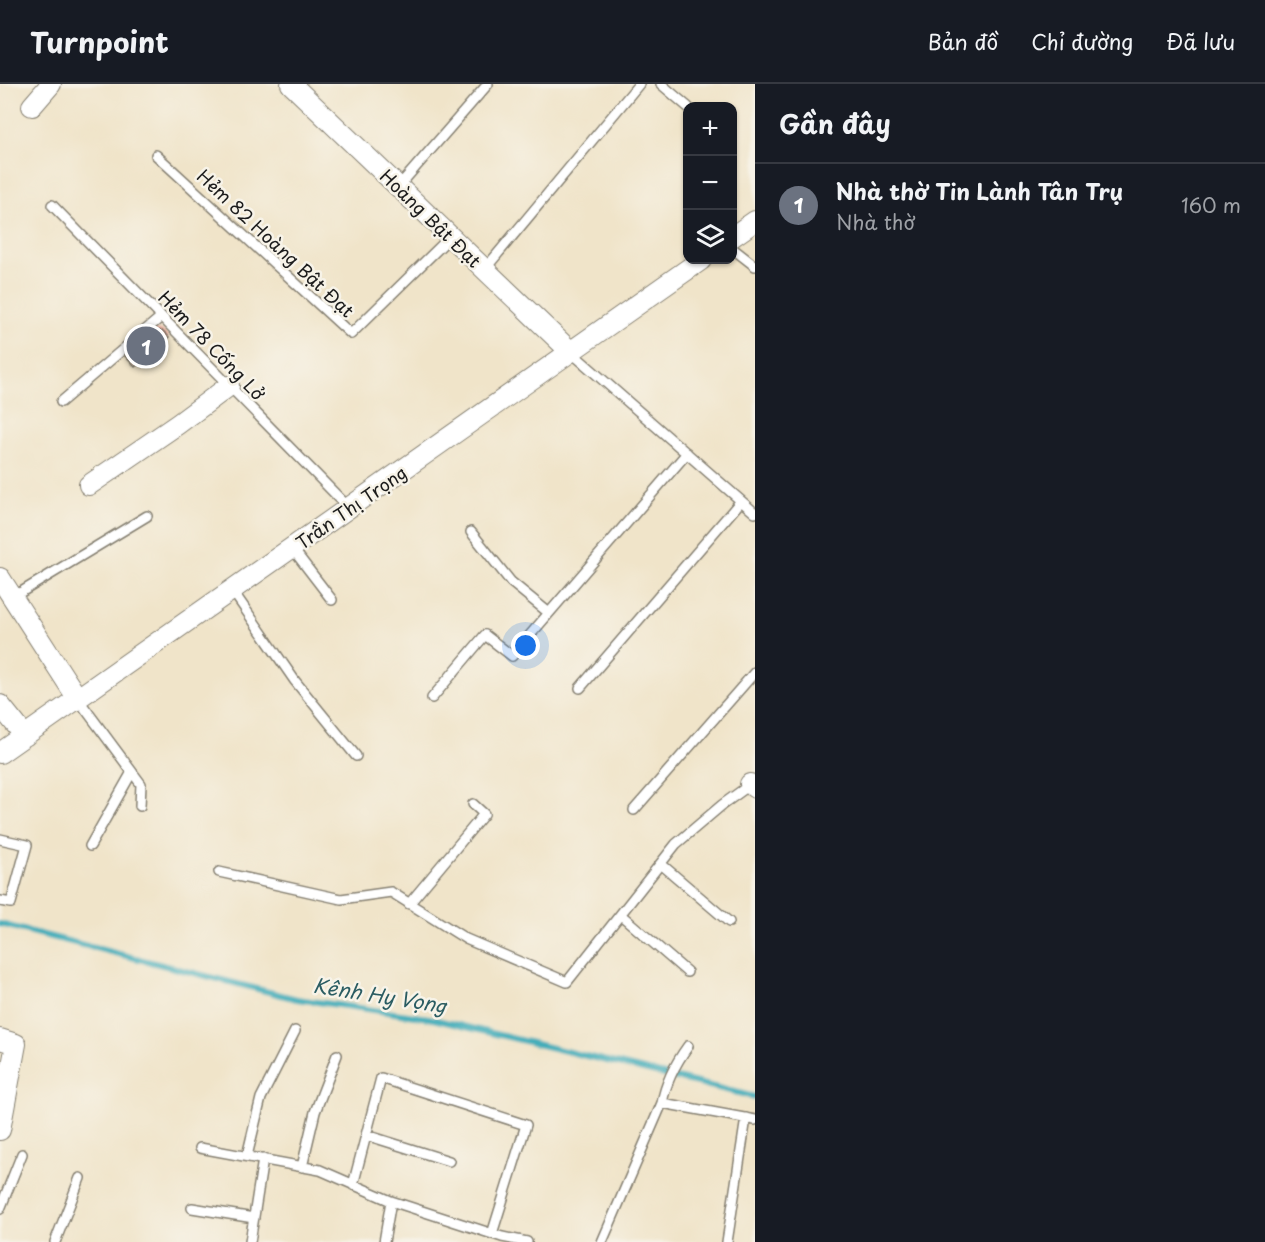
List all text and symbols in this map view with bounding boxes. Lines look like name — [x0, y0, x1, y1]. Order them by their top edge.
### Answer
text: Turnpoint — [30, 20, 169, 63]
text: Bản đồ — [928, 25, 998, 57]
text: Chỉ đường — [1031, 25, 1133, 57]
text: Đã lưu — [1166, 25, 1235, 57]
map controls — [683, 102, 737, 264]
button: + — [683, 102, 737, 156]
text: Gần đây — [779, 104, 891, 143]
button: − — [683, 156, 737, 210]
street label: Hẻm 82 Hoàng Bật Đạt — [191, 163, 361, 323]
street label: Hoàng Bật Đạt — [374, 163, 488, 273]
text: Nhà thờ Tin Lành Tân Trụ — [836, 174, 1123, 207]
text: 1 — [794, 190, 803, 220]
text: 160 m — [1181, 190, 1241, 220]
text: Nhà thờ — [836, 207, 915, 237]
button: layers — [683, 210, 737, 264]
street label: Hẻm 78 Cống Lở — [153, 284, 272, 406]
pin: 1 — [126, 324, 166, 368]
street label: Trần Thị Trọng — [290, 459, 412, 555]
your location — [511, 631, 540, 660]
water label: Kênh Hy Vọng — [311, 970, 450, 1021]

